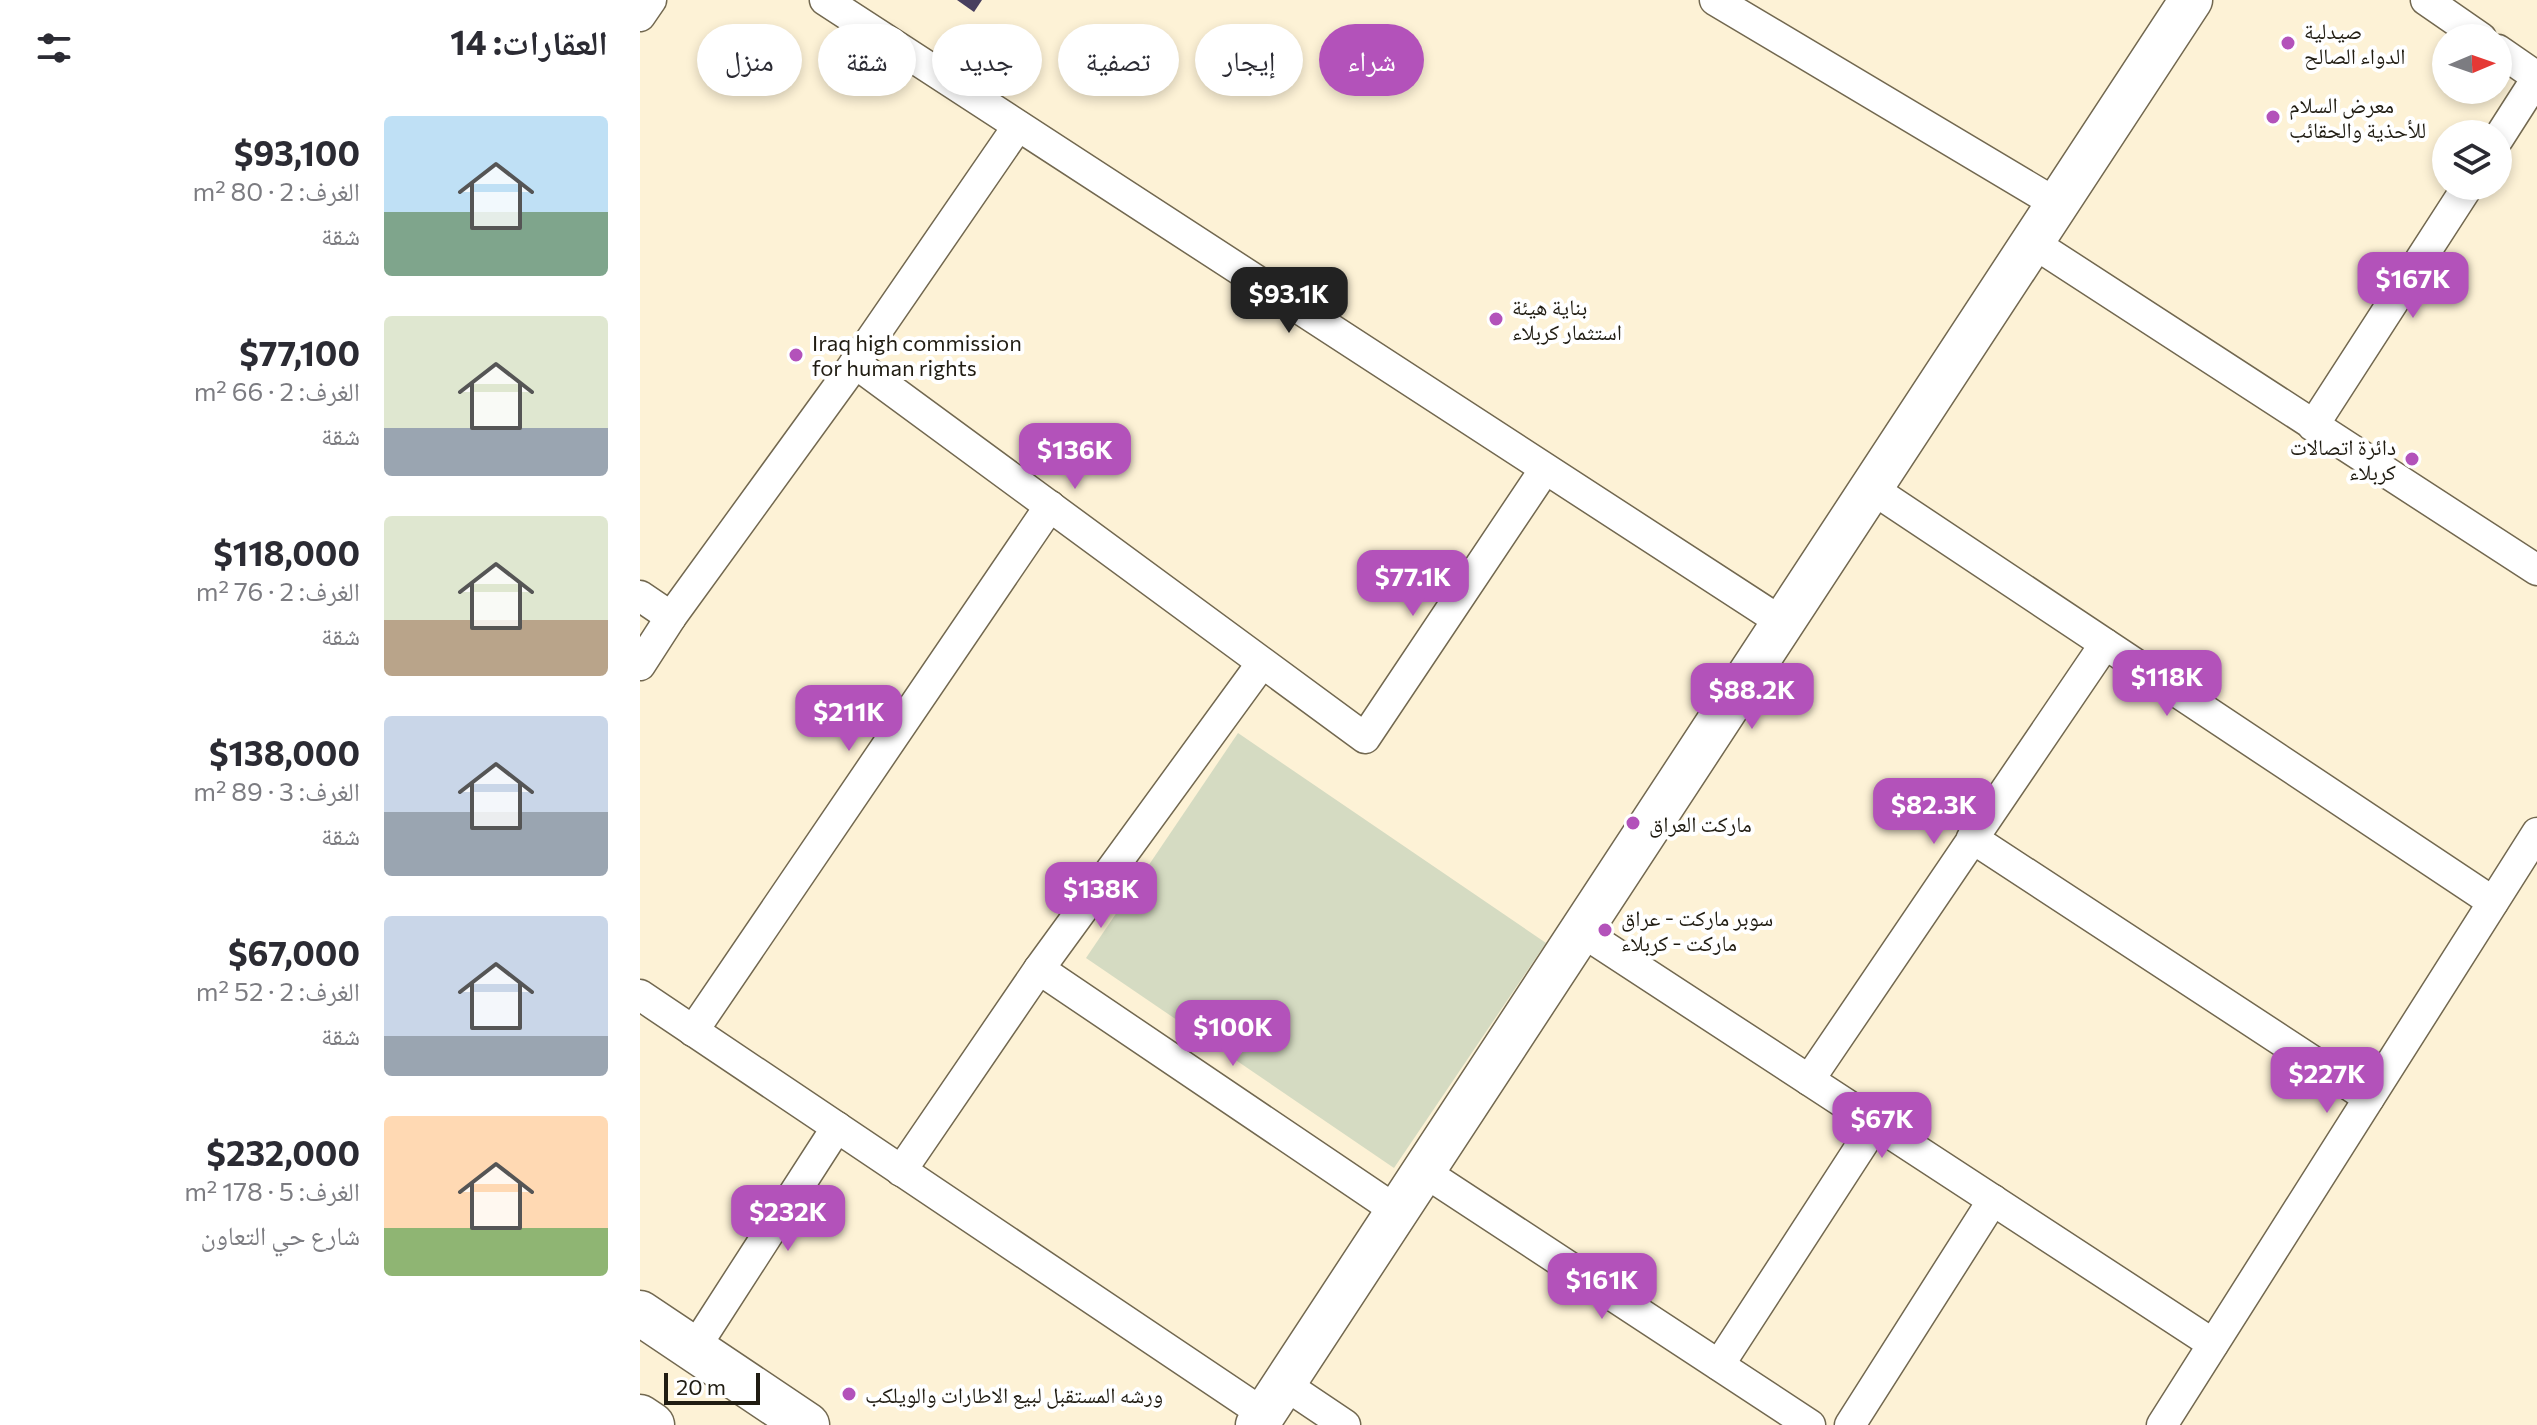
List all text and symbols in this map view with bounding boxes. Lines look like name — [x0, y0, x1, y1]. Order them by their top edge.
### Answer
place label: صيدلية الدواء الصالح — [2304, 17, 2406, 70]
text: العقارات: 14 — [450, 20, 608, 62]
chip: منزل — [697, 24, 802, 96]
chip: شقة — [818, 24, 916, 96]
chip: جديد — [932, 24, 1042, 96]
chip: تصفية — [1058, 24, 1179, 96]
chip: إيجار — [1195, 24, 1303, 96]
chip: شراء — [1319, 24, 1424, 96]
north arrow — [2432, 24, 2512, 104]
map controls — [2432, 24, 2512, 200]
icon: filters — [32, 26, 76, 70]
marker: صيدلية الدواء الصالح — [2279, 34, 2297, 52]
place label: معرض السلام للأحذية والحقائب — [2289, 91, 2426, 143]
marker: معرض السلام للأحذية والحقائب — [2264, 108, 2282, 126]
button: layers — [2432, 120, 2512, 200]
text: $93,100 — [234, 131, 360, 173]
icon: home — [448, 148, 544, 244]
text: الغرف: 2 · 80 m² — [192, 175, 360, 206]
text: شقة — [321, 219, 360, 250]
pin: $167K — [2357, 252, 2469, 320]
text: $167K — [2376, 262, 2450, 293]
pin: $93.1K — [1224, 267, 1354, 335]
text: $93.1K — [1249, 277, 1329, 308]
place label: بناية هيئة استثمار كربلاء — [1512, 293, 1622, 345]
marker: بناية هيئة استثمار كربلاء — [1487, 310, 1505, 328]
place label: Iraq high commission for human rights — [812, 329, 1022, 381]
text: $77,100 — [239, 331, 360, 373]
marker: Iraq high commission for human rights — [787, 346, 805, 364]
icon: home — [448, 348, 544, 444]
text: الغرف: 2 · 66 m² — [194, 375, 360, 406]
text: شقة — [321, 419, 360, 450]
pin: $136K — [1019, 423, 1131, 491]
text: $136K — [1037, 433, 1113, 464]
place label: دائرة اتصالات كربلاء — [2290, 433, 2396, 485]
marker: دائرة اتصالات كربلاء — [2403, 450, 2421, 468]
text: $118,000 — [213, 531, 360, 573]
icon: home — [448, 548, 544, 644]
pin: $77.1K — [1348, 550, 1478, 618]
text: $77.1K — [1375, 560, 1451, 591]
text: الغرف: 2 · 76 m² — [196, 575, 360, 606]
text: شقة — [321, 619, 360, 650]
pin: $118K — [2111, 650, 2223, 718]
text: $118K — [2131, 660, 2203, 691]
pin: $88.2K — [1687, 663, 1817, 731]
text: $88.2K — [1709, 673, 1795, 704]
pin: $211K — [793, 685, 905, 753]
text: $211K — [813, 695, 885, 726]
text: $138,000 — [209, 731, 360, 773]
icon: home — [448, 748, 544, 844]
text: الغرف: 3 · 89 m² — [193, 775, 360, 806]
pin: $82.3K — [1869, 778, 1999, 846]
text: $82.3K — [1891, 788, 1977, 819]
place label: ماركت العراق — [1649, 810, 1752, 838]
marker: ماركت العراق — [1624, 814, 1642, 832]
text: شقة — [321, 819, 360, 850]
pin: $138K — [1045, 862, 1157, 930]
text: $138K — [1063, 872, 1139, 903]
place label: سوبر ماركت - عراق ماركت - كربلاء — [1621, 904, 1773, 956]
marker: سوبر ماركت - عراق ماركت - كربلاء — [1596, 921, 1614, 939]
text: $67,000 — [228, 931, 360, 973]
icon: home — [448, 948, 544, 1044]
text: الغرف: 2 · 52 m² — [196, 975, 360, 1006]
pin: $100K — [1177, 1000, 1289, 1068]
text: $100K — [1193, 1010, 1273, 1041]
text: شقة — [321, 1019, 360, 1050]
pin: $227K — [2271, 1047, 2383, 1115]
text: $227K — [2289, 1057, 2365, 1088]
pin: $67K — [1835, 1092, 1929, 1160]
text: $67K — [1850, 1102, 1914, 1133]
text: $232,000 — [206, 1131, 360, 1173]
icon: home — [448, 1148, 544, 1244]
text: الغرف: 5 · 178 m² — [184, 1175, 360, 1206]
pin: $232K — [732, 1185, 844, 1253]
text: $232K — [749, 1195, 827, 1226]
text: شارع حي التعاون — [200, 1219, 360, 1250]
pin: $161K — [1546, 1253, 1658, 1321]
text: $161K — [1566, 1263, 1638, 1294]
scale bar — [664, 1369, 760, 1405]
text: 20 m — [676, 1373, 726, 1400]
place label: ورشه المستقبل لبيع الاطارات والويلكب — [865, 1381, 1163, 1409]
marker: ورشه المستقبل لبيع الاطارات والويلكب — [840, 1385, 858, 1403]

